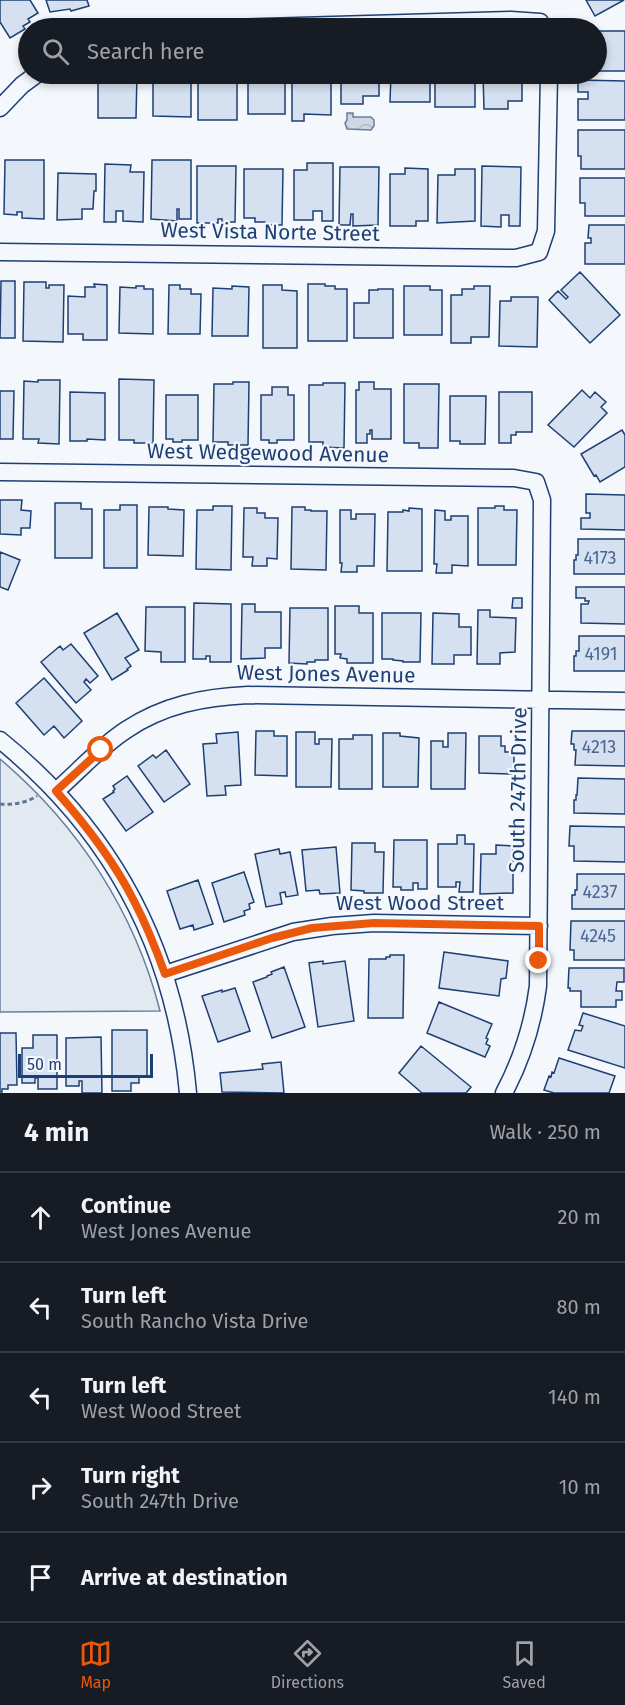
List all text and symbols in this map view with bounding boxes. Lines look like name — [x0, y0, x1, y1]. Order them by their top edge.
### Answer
search box — [18, 18, 607, 84]
icon: search — [39, 35, 72, 68]
text: Search here — [87, 38, 205, 65]
street label: West Vista Norte Street — [160, 217, 380, 247]
street label: West Wedgewood Avenue — [147, 438, 389, 468]
house number: 4173 — [583, 547, 617, 569]
house number: 4191 — [584, 643, 618, 665]
street label: West Jones Avenue — [236, 659, 416, 689]
street label: South 247th Drive — [504, 707, 532, 873]
route start — [87, 736, 113, 762]
house number: 4213 — [582, 736, 616, 758]
house number: 4237 — [583, 881, 617, 903]
street label: West Wood Street — [336, 890, 505, 916]
house number: 4245 — [580, 925, 616, 947]
route end — [525, 947, 551, 973]
scale bar — [18, 1051, 153, 1078]
text: 50 m — [27, 1055, 62, 1074]
text: 4 min — [24, 1117, 89, 1148]
text: Walk · 250 m — [489, 1120, 601, 1144]
text: Continue — [81, 1192, 171, 1219]
icon: ahead — [24, 1201, 57, 1234]
text: 20 m — [558, 1205, 601, 1229]
text: West Jones Avenue — [81, 1219, 252, 1243]
text: Turn left — [81, 1282, 166, 1309]
icon: left — [24, 1291, 57, 1324]
text: 80 m — [556, 1295, 601, 1319]
text: South Rancho Vista Drive — [81, 1309, 308, 1333]
text: Turn left — [81, 1372, 166, 1399]
icon: left — [24, 1381, 57, 1414]
text: 140 m — [548, 1385, 601, 1409]
text: West Wood Street — [81, 1399, 241, 1423]
text: Turn right — [81, 1462, 180, 1489]
icon: right — [24, 1471, 57, 1504]
text: 10 m — [559, 1475, 601, 1499]
text: South 247th Drive — [81, 1489, 239, 1513]
icon: arrive — [24, 1561, 57, 1594]
text: Arrive at destination — [81, 1564, 288, 1591]
tab: Map — [79, 1637, 112, 1692]
tab: Directions — [271, 1637, 344, 1692]
tab: Saved — [502, 1637, 546, 1692]

